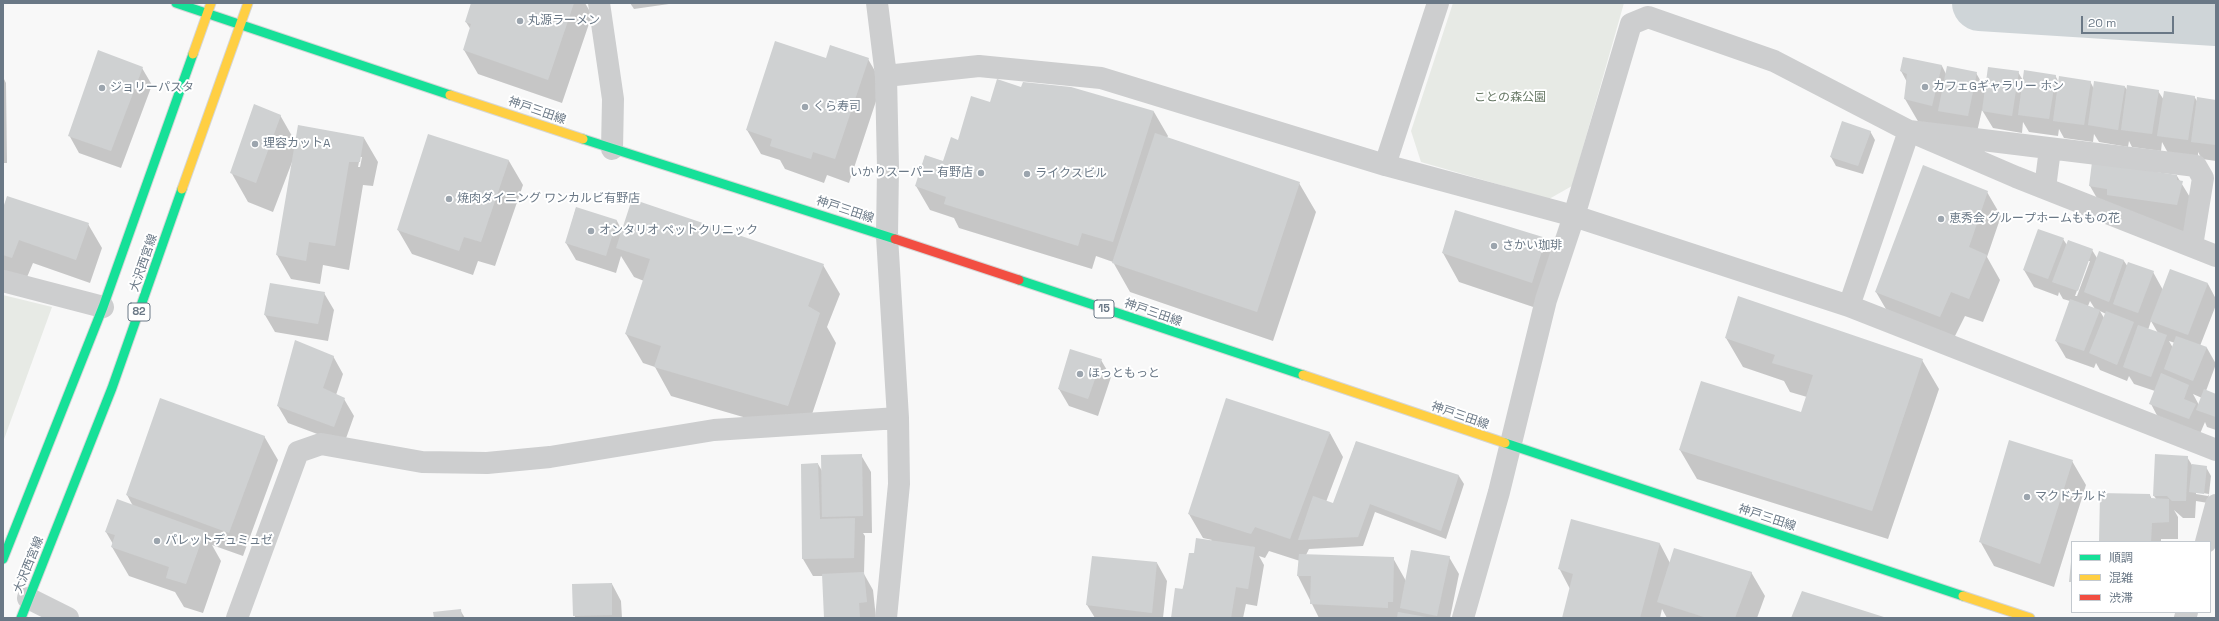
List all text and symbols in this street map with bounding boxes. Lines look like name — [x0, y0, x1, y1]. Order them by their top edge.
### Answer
scale bar — [2083, 8, 2176, 34]
place label: 丸源ラーメン — [528, 14, 600, 28]
text: 20 m — [2088, 15, 2116, 31]
marker: 丸源ラーメン — [515, 16, 525, 26]
place label: カフェGギャラリー ホン — [1933, 80, 2064, 94]
place label: ジョリーパスタ — [110, 81, 194, 95]
marker: カフェGギャラリー ホン — [1920, 82, 1930, 92]
marker: ジョリーパスタ — [97, 83, 107, 93]
park label: ことの森公園 — [1474, 91, 1546, 105]
street label: 神戸三田線 — [506, 94, 568, 128]
place label: くら寿司 — [813, 100, 861, 114]
marker: くら寿司 — [800, 102, 810, 112]
place label: 理容カットA — [263, 137, 331, 151]
marker: 理容カットA — [250, 139, 260, 149]
place label: いかりスーパー 有野店 — [850, 166, 973, 180]
place label: ライクスビル — [1035, 167, 1107, 181]
marker: いかりスーパー 有野店 — [976, 168, 986, 178]
marker: ライクスビル — [1022, 169, 1032, 179]
place label: 焼肉ダイニング ワンカルビ有野店 — [457, 192, 640, 206]
marker: 焼肉ダイニング ワンカルビ有野店 — [444, 194, 454, 204]
street label: 神戸三田線 — [814, 194, 876, 226]
place label: 恵秀会 グループホームももの花 — [1949, 212, 2120, 226]
marker: 恵秀会 グループホームももの花 — [1936, 214, 1946, 224]
place label: オンタリオ ペットクリニック — [599, 224, 758, 238]
marker: オンタリオ ペットクリニック — [586, 226, 596, 236]
street label: 大沢西宮線 — [127, 232, 161, 294]
place label: さかい珈琲 — [1502, 239, 1562, 253]
marker: さかい珈琲 — [1489, 241, 1499, 251]
street label: 神戸三田線 — [1122, 296, 1184, 330]
road number: 15 — [1094, 300, 1114, 318]
road number: 82 — [128, 303, 150, 321]
place label: ほっともっと — [1088, 367, 1160, 381]
marker: ほっともっと — [1075, 369, 1085, 379]
street label: 神戸三田線 — [1429, 399, 1491, 433]
place label: マクドナルド — [2035, 490, 2107, 504]
marker: マクドナルド — [2022, 492, 2032, 502]
street label: 神戸三田線 — [1736, 502, 1798, 534]
street label: 大沢西宮線 — [11, 534, 47, 596]
place label: パレットデュミュゼ — [165, 534, 273, 548]
marker: パレットデュミュゼ — [152, 536, 162, 546]
legend — [2071, 541, 2211, 613]
text: 順調 — [2109, 550, 2133, 566]
text: 混雑 — [2109, 570, 2133, 586]
text: 渋滞 — [2109, 590, 2133, 606]

